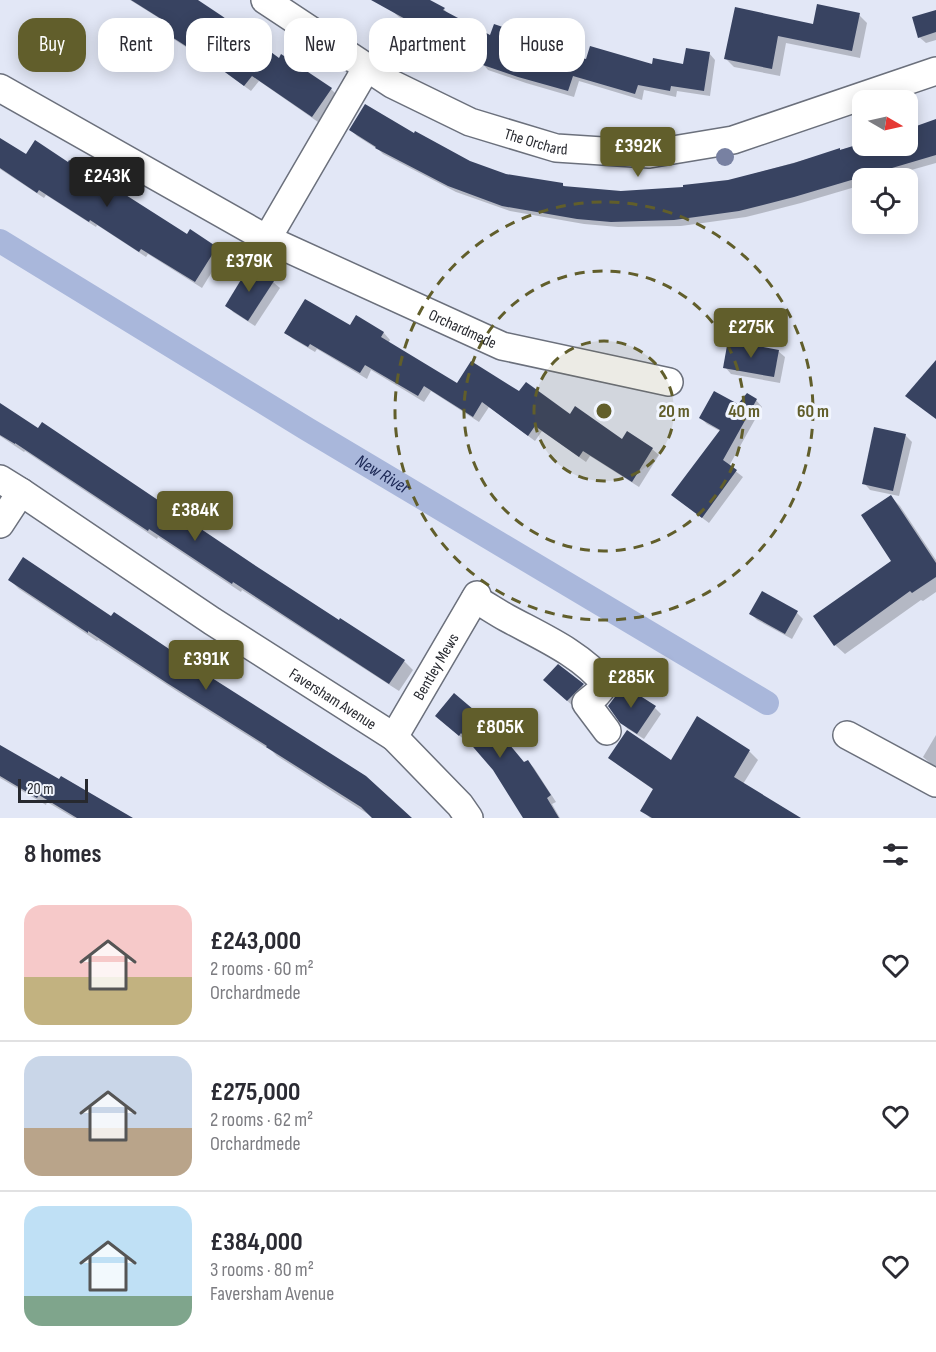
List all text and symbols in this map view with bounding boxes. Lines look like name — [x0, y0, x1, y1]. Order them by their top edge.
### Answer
chip: Buy — [18, 18, 86, 72]
chip: Rent — [98, 18, 174, 72]
chip: Filters — [186, 18, 272, 72]
chip: New — [284, 18, 357, 72]
chip: Apartment — [369, 18, 487, 72]
chip: House — [499, 18, 585, 72]
north arrow — [852, 90, 918, 156]
map controls — [852, 90, 918, 234]
street label: The Orchard — [502, 125, 568, 160]
pin: £392K — [596, 127, 680, 178]
text: £392K — [614, 134, 662, 158]
pin: £243K — [65, 157, 149, 208]
text: £243K — [83, 164, 131, 188]
button: locate — [852, 168, 918, 234]
pin: £379K — [207, 242, 291, 293]
text: £379K — [225, 249, 273, 273]
street label: Orchardmede — [425, 306, 499, 353]
pin: £275K — [709, 308, 793, 359]
text: £275K — [728, 315, 774, 339]
centre of rings — [594, 401, 614, 421]
text: 20 m — [658, 401, 690, 422]
text: 40 m — [728, 401, 760, 422]
text: 60 m — [797, 401, 829, 422]
water label: New River — [352, 450, 414, 499]
pin: £384K — [153, 491, 237, 542]
text: £384K — [171, 498, 219, 522]
street label: Bentley Mews — [410, 630, 464, 704]
pin: £391K — [164, 640, 248, 691]
text: £391K — [183, 647, 229, 671]
pin: £285K — [589, 658, 673, 709]
street label: Faversham Avenue — [285, 665, 380, 734]
text: £285K — [607, 665, 655, 689]
pin: £805K — [458, 708, 542, 759]
text: £805K — [476, 715, 524, 739]
scale bar — [18, 776, 88, 804]
text: 20 m — [27, 780, 54, 799]
icon: filters — [879, 838, 912, 871]
text: 8 homes — [24, 839, 102, 870]
text: £243,000 — [210, 926, 301, 957]
icon: home — [72, 929, 144, 1001]
icon: heart — [879, 949, 912, 982]
text: 2 rooms · 60 m² — [210, 957, 314, 981]
text: Orchardmede — [210, 981, 301, 1005]
text: £275,000 — [210, 1077, 300, 1108]
icon: home — [72, 1080, 144, 1152]
icon: heart — [879, 1100, 912, 1133]
text: 2 rooms · 62 m² — [210, 1108, 313, 1132]
text: Orchardmede — [210, 1132, 301, 1156]
text: £384,000 — [210, 1227, 303, 1258]
icon: home — [72, 1230, 144, 1302]
icon: heart — [879, 1250, 912, 1283]
text: 3 rooms · 80 m² — [210, 1258, 314, 1282]
text: Faversham Avenue — [210, 1282, 334, 1306]

